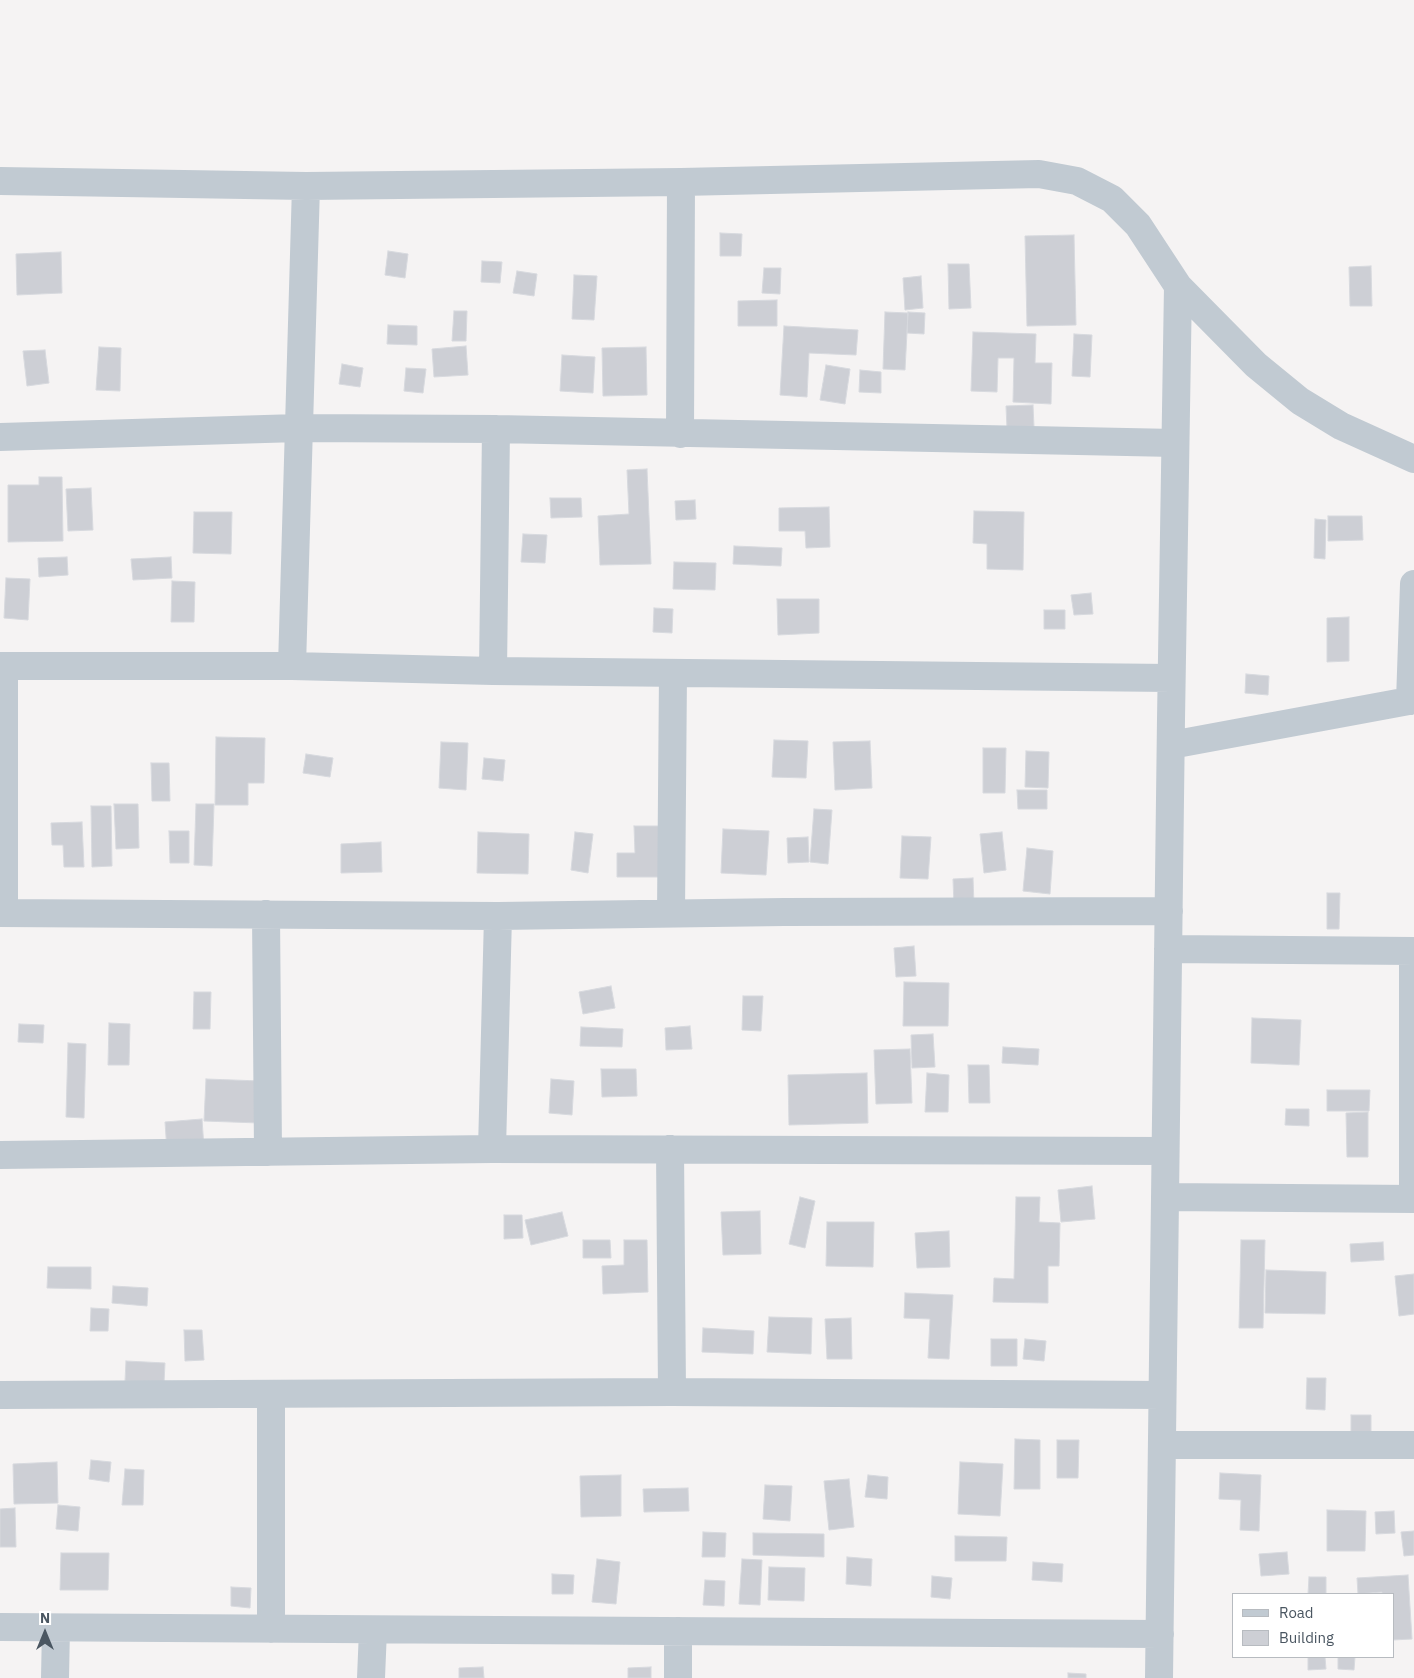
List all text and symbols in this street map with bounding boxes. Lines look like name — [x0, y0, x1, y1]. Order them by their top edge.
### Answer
legend — [1232, 1593, 1394, 1658]
text: Road — [1279, 1603, 1314, 1622]
north arrow — [20, 1608, 70, 1658]
text: N — [40, 1609, 50, 1627]
text: Building — [1279, 1628, 1334, 1647]

